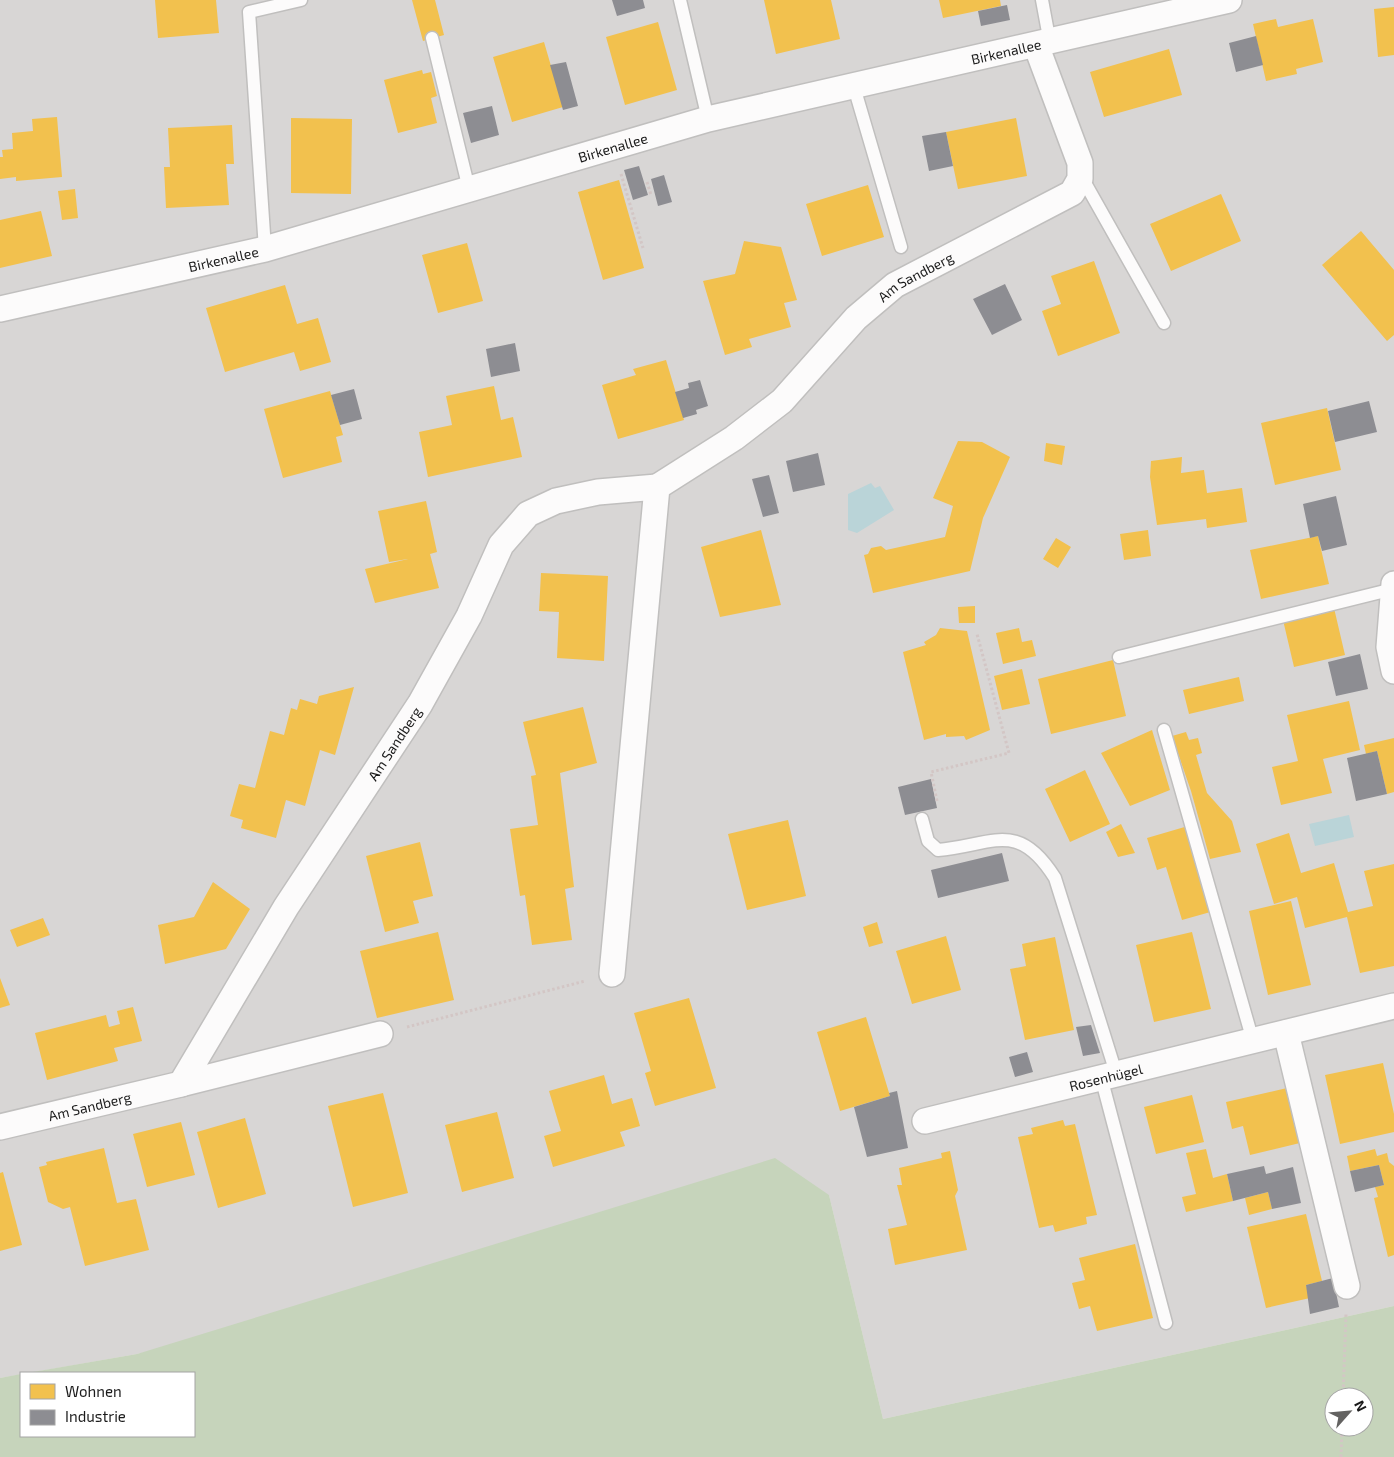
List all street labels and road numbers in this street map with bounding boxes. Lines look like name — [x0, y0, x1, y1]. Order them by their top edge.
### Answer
street label: Birkenallee — [969, 35, 1043, 67]
street label: Birkenallee — [576, 129, 649, 165]
street label: Birkenallee — [187, 242, 260, 275]
street label: Am Sandberg — [874, 248, 956, 305]
street label: Am Sandberg — [364, 703, 425, 783]
street label: Rosenhügel — [1067, 1059, 1145, 1094]
street label: Am Sandberg — [46, 1088, 133, 1124]

